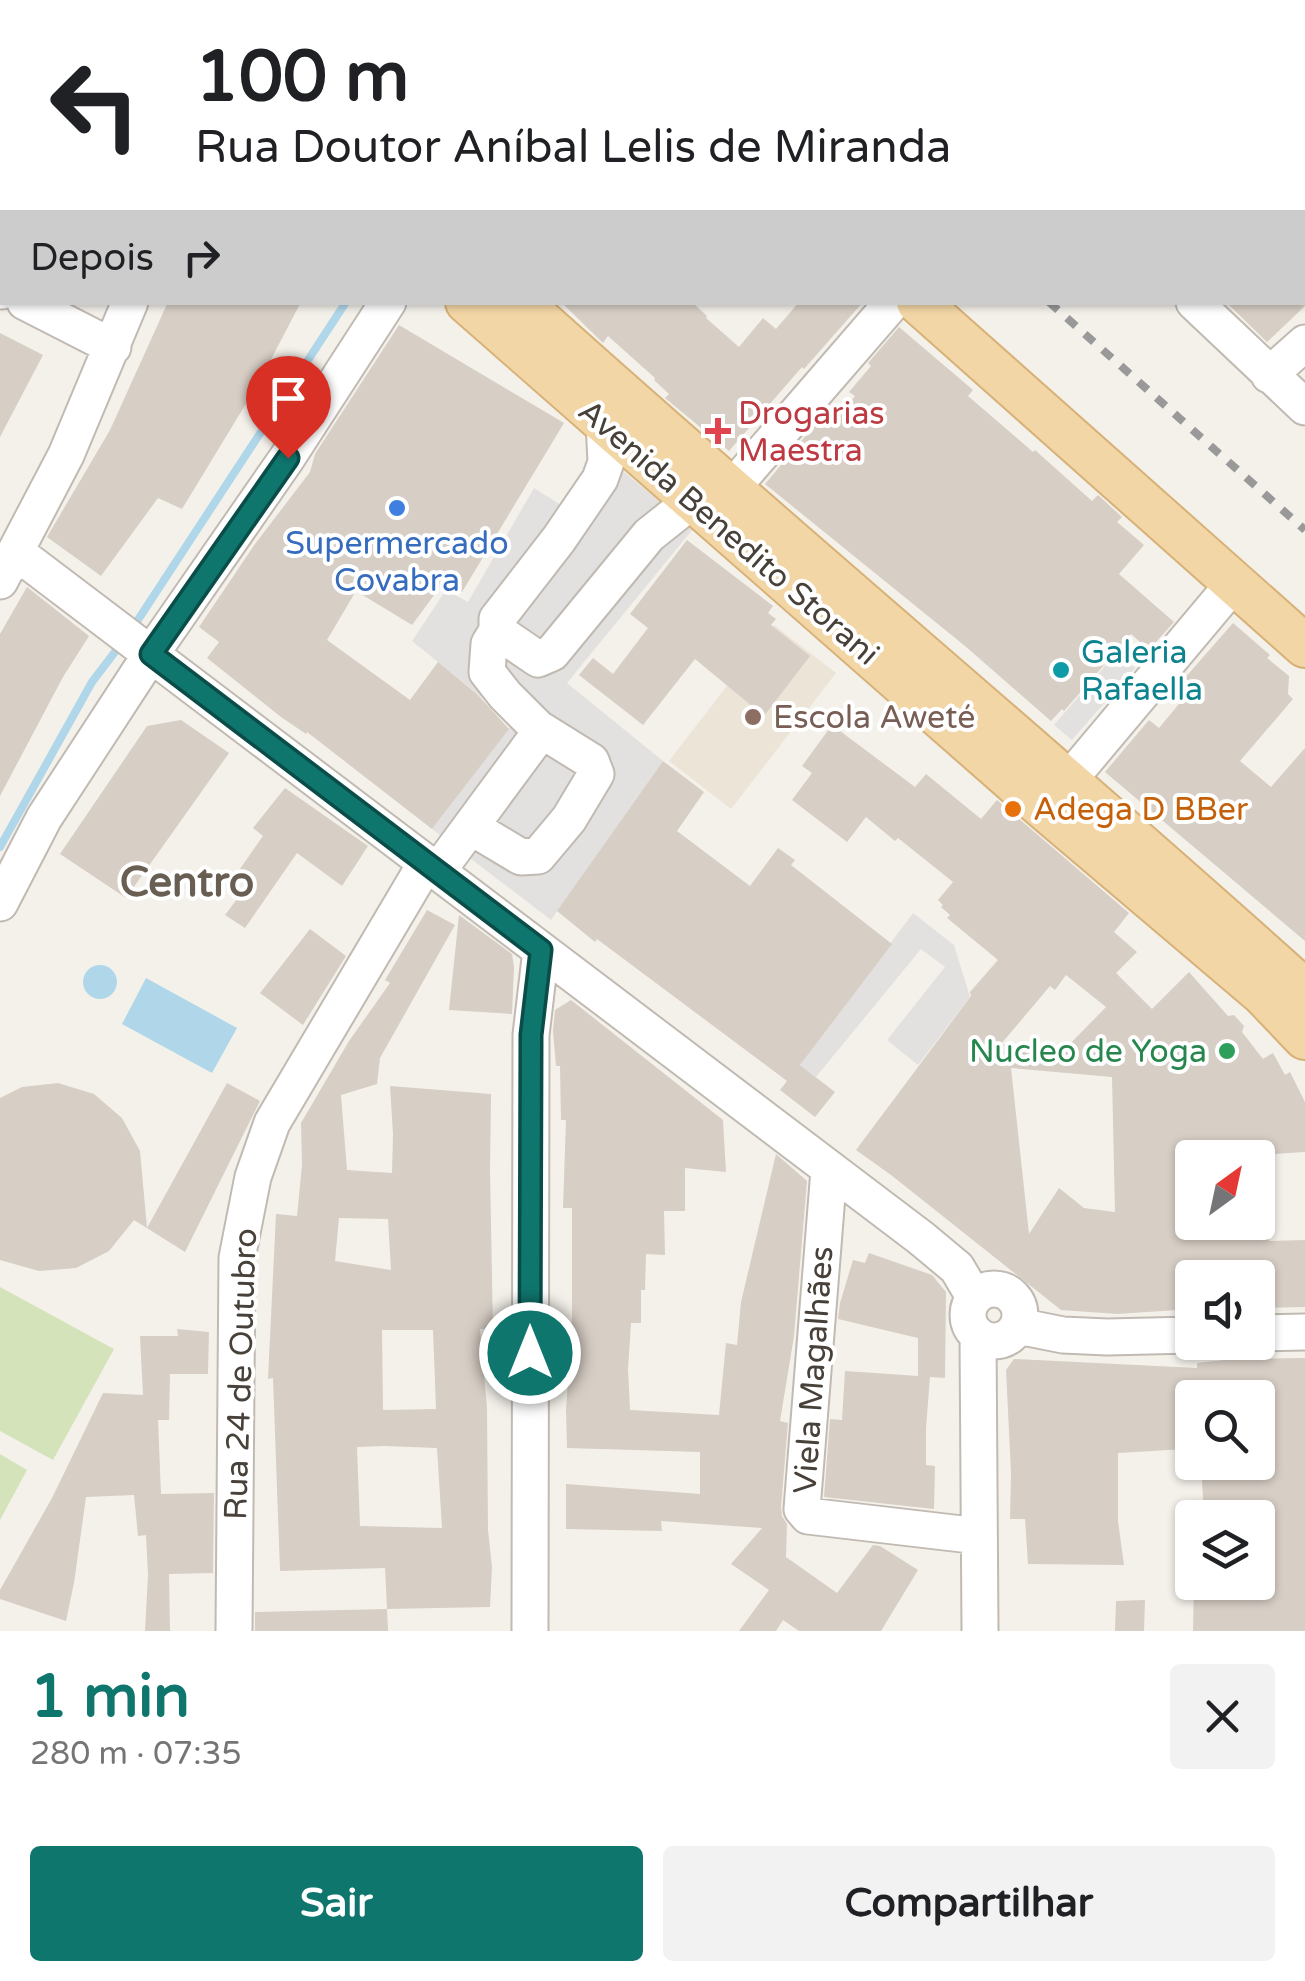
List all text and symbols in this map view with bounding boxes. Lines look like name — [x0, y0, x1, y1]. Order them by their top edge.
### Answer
text: 100 m — [195, 36, 409, 120]
icon: left — [30, 40, 160, 170]
text: Rua Doutor Aníbal Lelis de Miranda — [195, 121, 951, 175]
icon: right — [174, 230, 229, 285]
text: Depois — [30, 235, 154, 281]
pin — [246, 356, 331, 459]
icon: arrive — [261, 371, 316, 426]
street label: Avenida Benedito Storani — [570, 392, 886, 674]
place label: Drogarias Maestra — [738, 395, 885, 470]
marker: Drogarias Maestra — [707, 420, 729, 442]
marker: Supermercado Covabra — [386, 497, 408, 519]
place label: Supermercado Covabra — [285, 525, 509, 600]
place label: Galeria Rafaella — [1081, 634, 1203, 709]
marker: Galeria Rafaella — [1050, 659, 1072, 681]
place label: Escola Aweté — [773, 699, 975, 737]
marker: Escola Aweté — [742, 706, 764, 728]
place label: Adega D BBer — [1033, 791, 1249, 829]
marker: Adega D BBer — [1002, 798, 1024, 820]
district label: Centro — [120, 857, 254, 908]
place label: Nucleo de Yoga — [969, 1033, 1207, 1071]
marker: Nucleo de Yoga — [1216, 1040, 1238, 1062]
north arrow — [1175, 1140, 1275, 1240]
map controls — [1175, 1140, 1275, 1600]
street label: Rua 24 de Outubro — [217, 1227, 265, 1521]
street label: Viela Magalhães — [786, 1245, 842, 1495]
button: sound — [1175, 1260, 1275, 1360]
position arrow — [478, 1301, 582, 1405]
button: search — [1175, 1380, 1275, 1480]
button: layers — [1175, 1500, 1275, 1600]
text: 1 min — [30, 1661, 190, 1733]
button: close — [1170, 1664, 1275, 1769]
text: 280 m · 07:35 — [30, 1735, 242, 1773]
button: Sair — [30, 1846, 643, 1961]
button: Compartilhar — [663, 1846, 1275, 1961]

